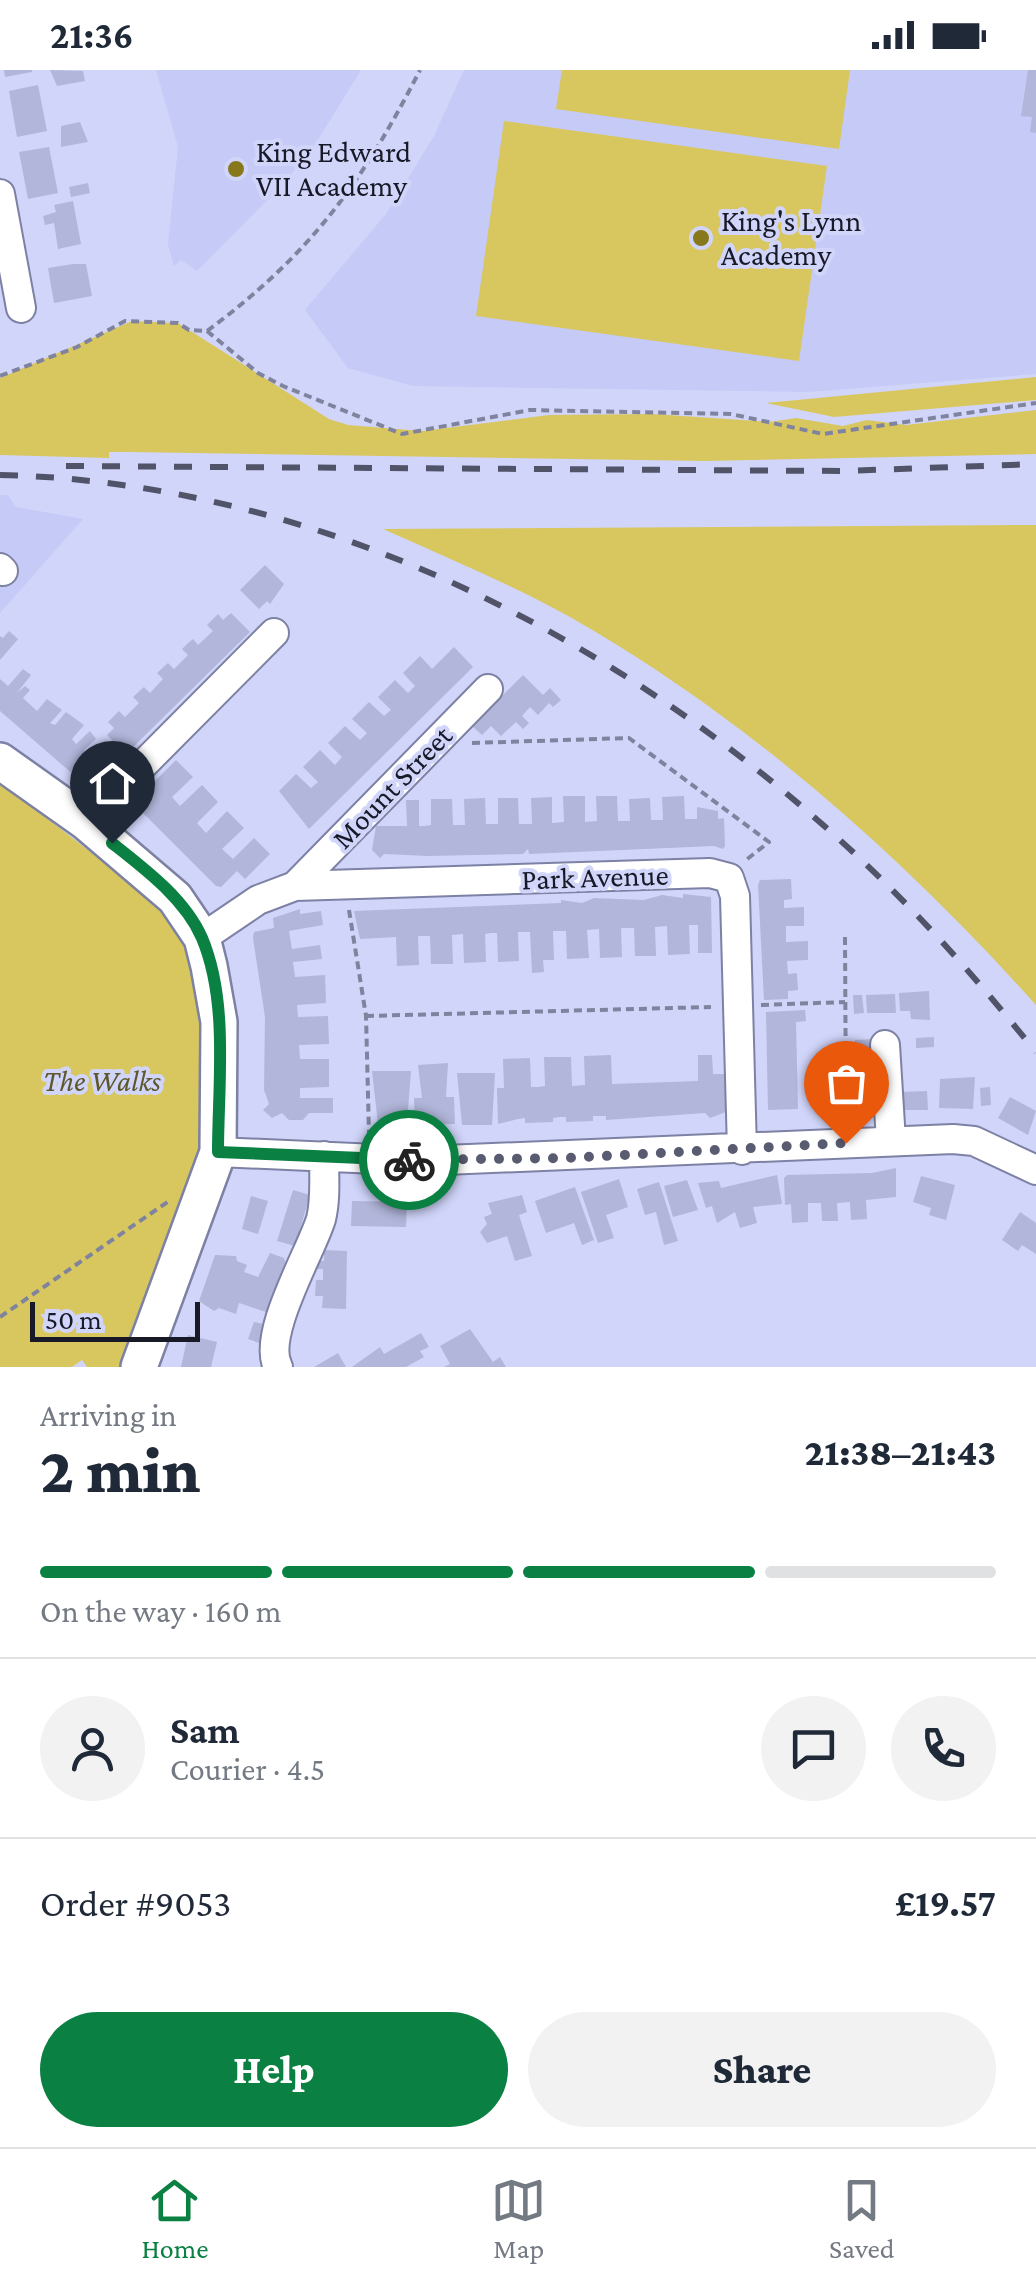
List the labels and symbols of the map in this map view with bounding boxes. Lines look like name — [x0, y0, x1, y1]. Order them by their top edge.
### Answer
place label: King Edward VII Academy — [256, 135, 411, 203]
marker: King Edward VII Academy — [225, 158, 247, 180]
place label: King's Lynn Academy — [721, 204, 861, 272]
marker: King's Lynn Academy — [690, 227, 712, 249]
street label: Mount Street — [325, 718, 459, 855]
pin — [70, 741, 155, 844]
street label: Park Avenue — [521, 857, 669, 896]
pin — [804, 1041, 889, 1144]
park label: The Walks — [43, 1064, 162, 1097]
courier — [359, 1110, 459, 1210]
scale bar — [30, 1297, 200, 1342]

